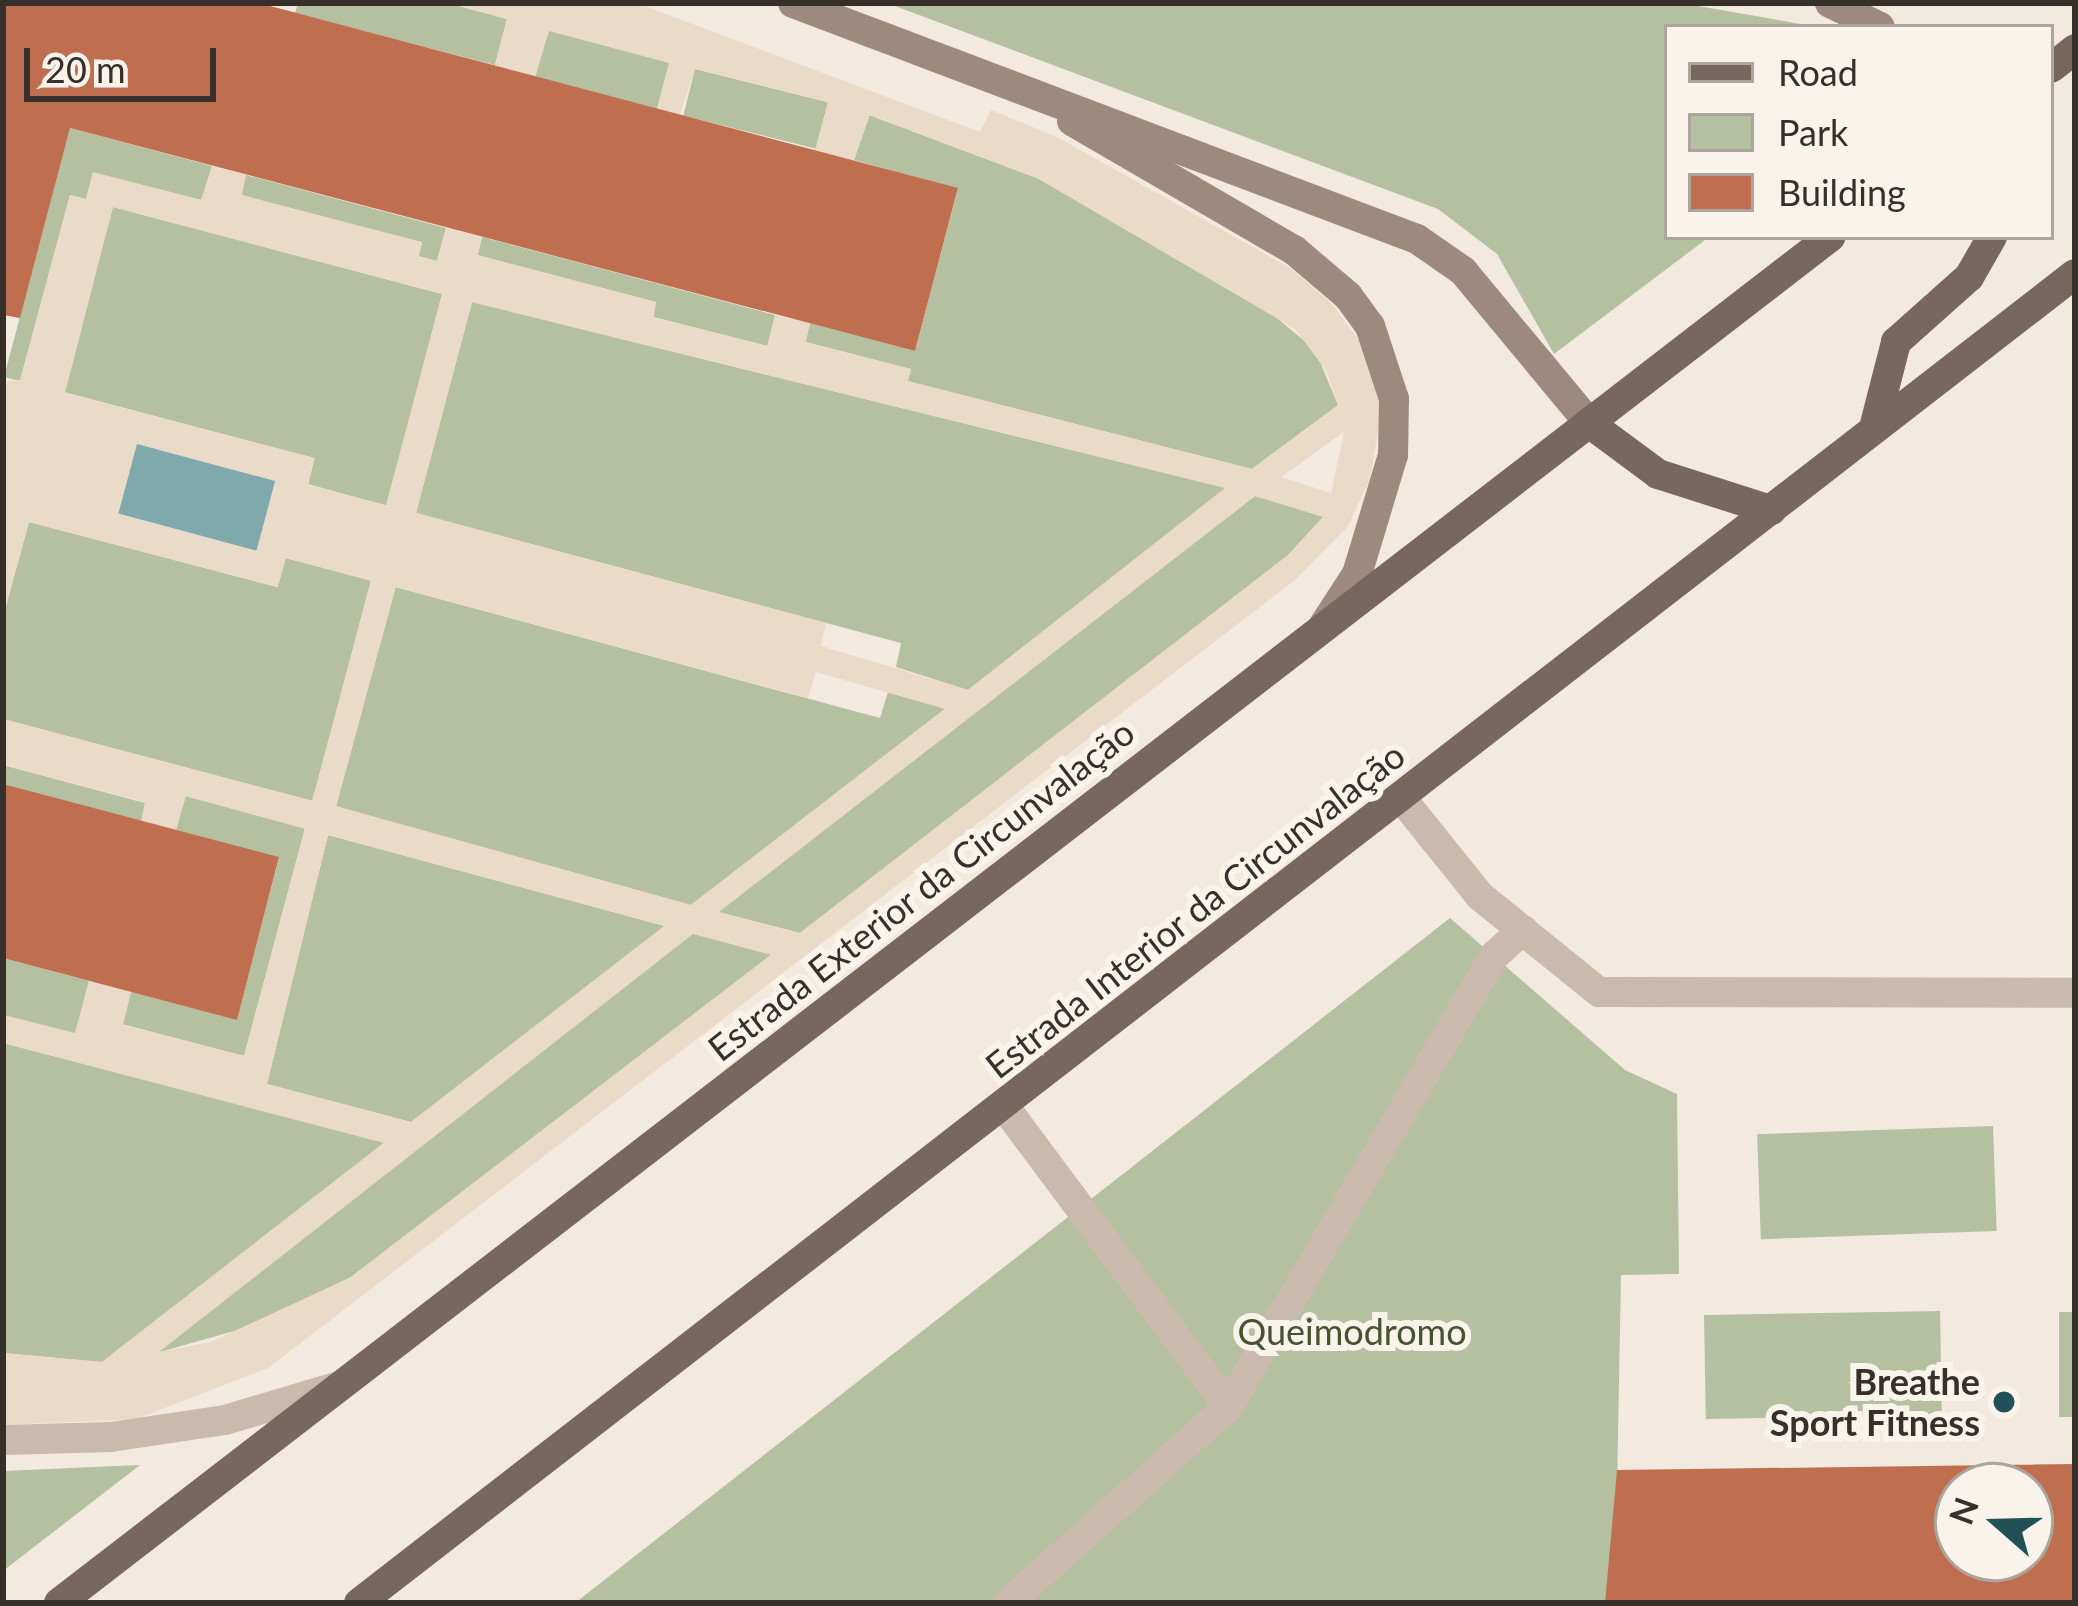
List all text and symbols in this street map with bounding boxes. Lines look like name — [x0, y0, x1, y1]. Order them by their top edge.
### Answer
scale bar — [30, 24, 222, 98]
legend — [1664, 24, 2054, 240]
text: 20 m — [45, 47, 126, 91]
text: Road — [1778, 50, 1858, 94]
text: Park — [1778, 110, 1848, 154]
text: Building — [1778, 170, 1906, 214]
street label: Estrada Exterior da Circunvalação — [699, 710, 1143, 1070]
street label: Estrada Interior da Circunvalação — [977, 733, 1413, 1087]
park label: Queimodromo — [1237, 1310, 1467, 1354]
place label: Breathe Sport Fitness — [1770, 1359, 1980, 1444]
marker: Breathe Sport Fitness — [1991, 1389, 2017, 1415]
north arrow — [1934, 1462, 2054, 1582]
text: N — [1940, 1492, 1986, 1530]

